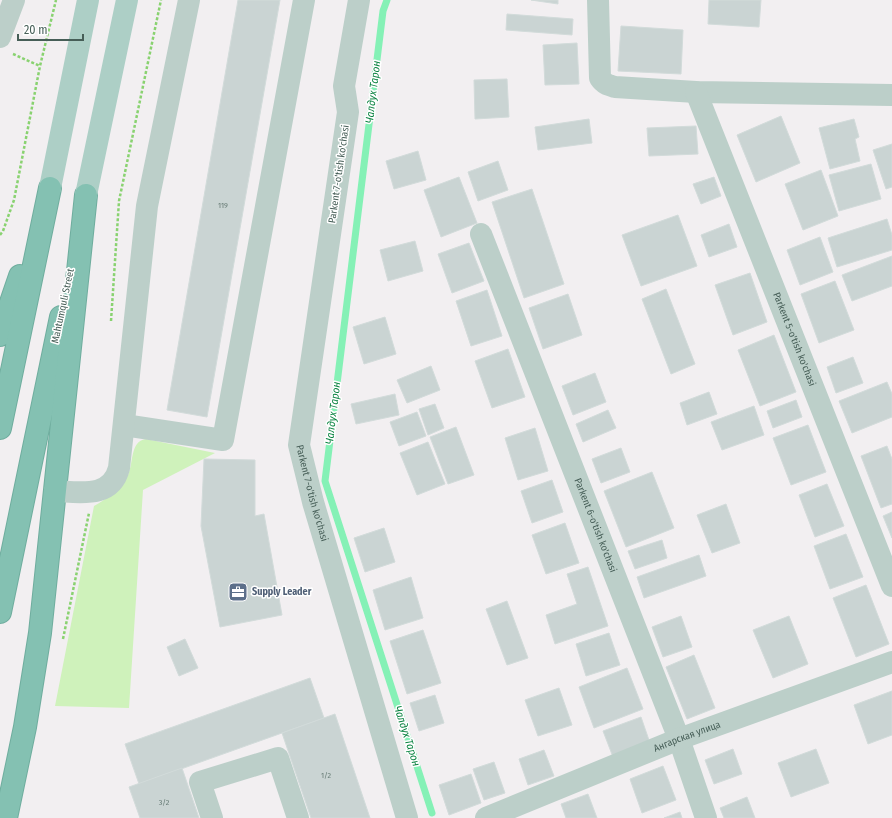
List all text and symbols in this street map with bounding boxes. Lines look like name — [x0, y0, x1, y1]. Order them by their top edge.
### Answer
scale bar — [18, 16, 83, 42]
text: 20 m — [24, 23, 48, 37]
water label: Чалдух Тарон — [363, 60, 383, 124]
street label: Parkent 7-o'tish ko'chasi — [326, 124, 352, 224]
house number: 119 — [218, 201, 228, 210]
street label: Mahtumquli Street — [49, 267, 77, 345]
street label: Parkent 5-o'tish ko'chasi — [770, 291, 818, 388]
water label: Чалдух Тарон — [323, 381, 343, 445]
street label: Parkent 7-o'tish ko'chasi — [293, 444, 330, 543]
street label: Parkent 6-o'tish ko'chasi — [571, 477, 619, 574]
office icon: Supply Leader — [227, 581, 249, 603]
place label: Supply Leader — [252, 586, 312, 598]
water label: Чалдух Тарон — [391, 704, 423, 768]
street label: Ангарская улица — [652, 718, 722, 755]
house number: 1/2 — [321, 771, 332, 780]
house number: 3/2 — [159, 798, 170, 807]

